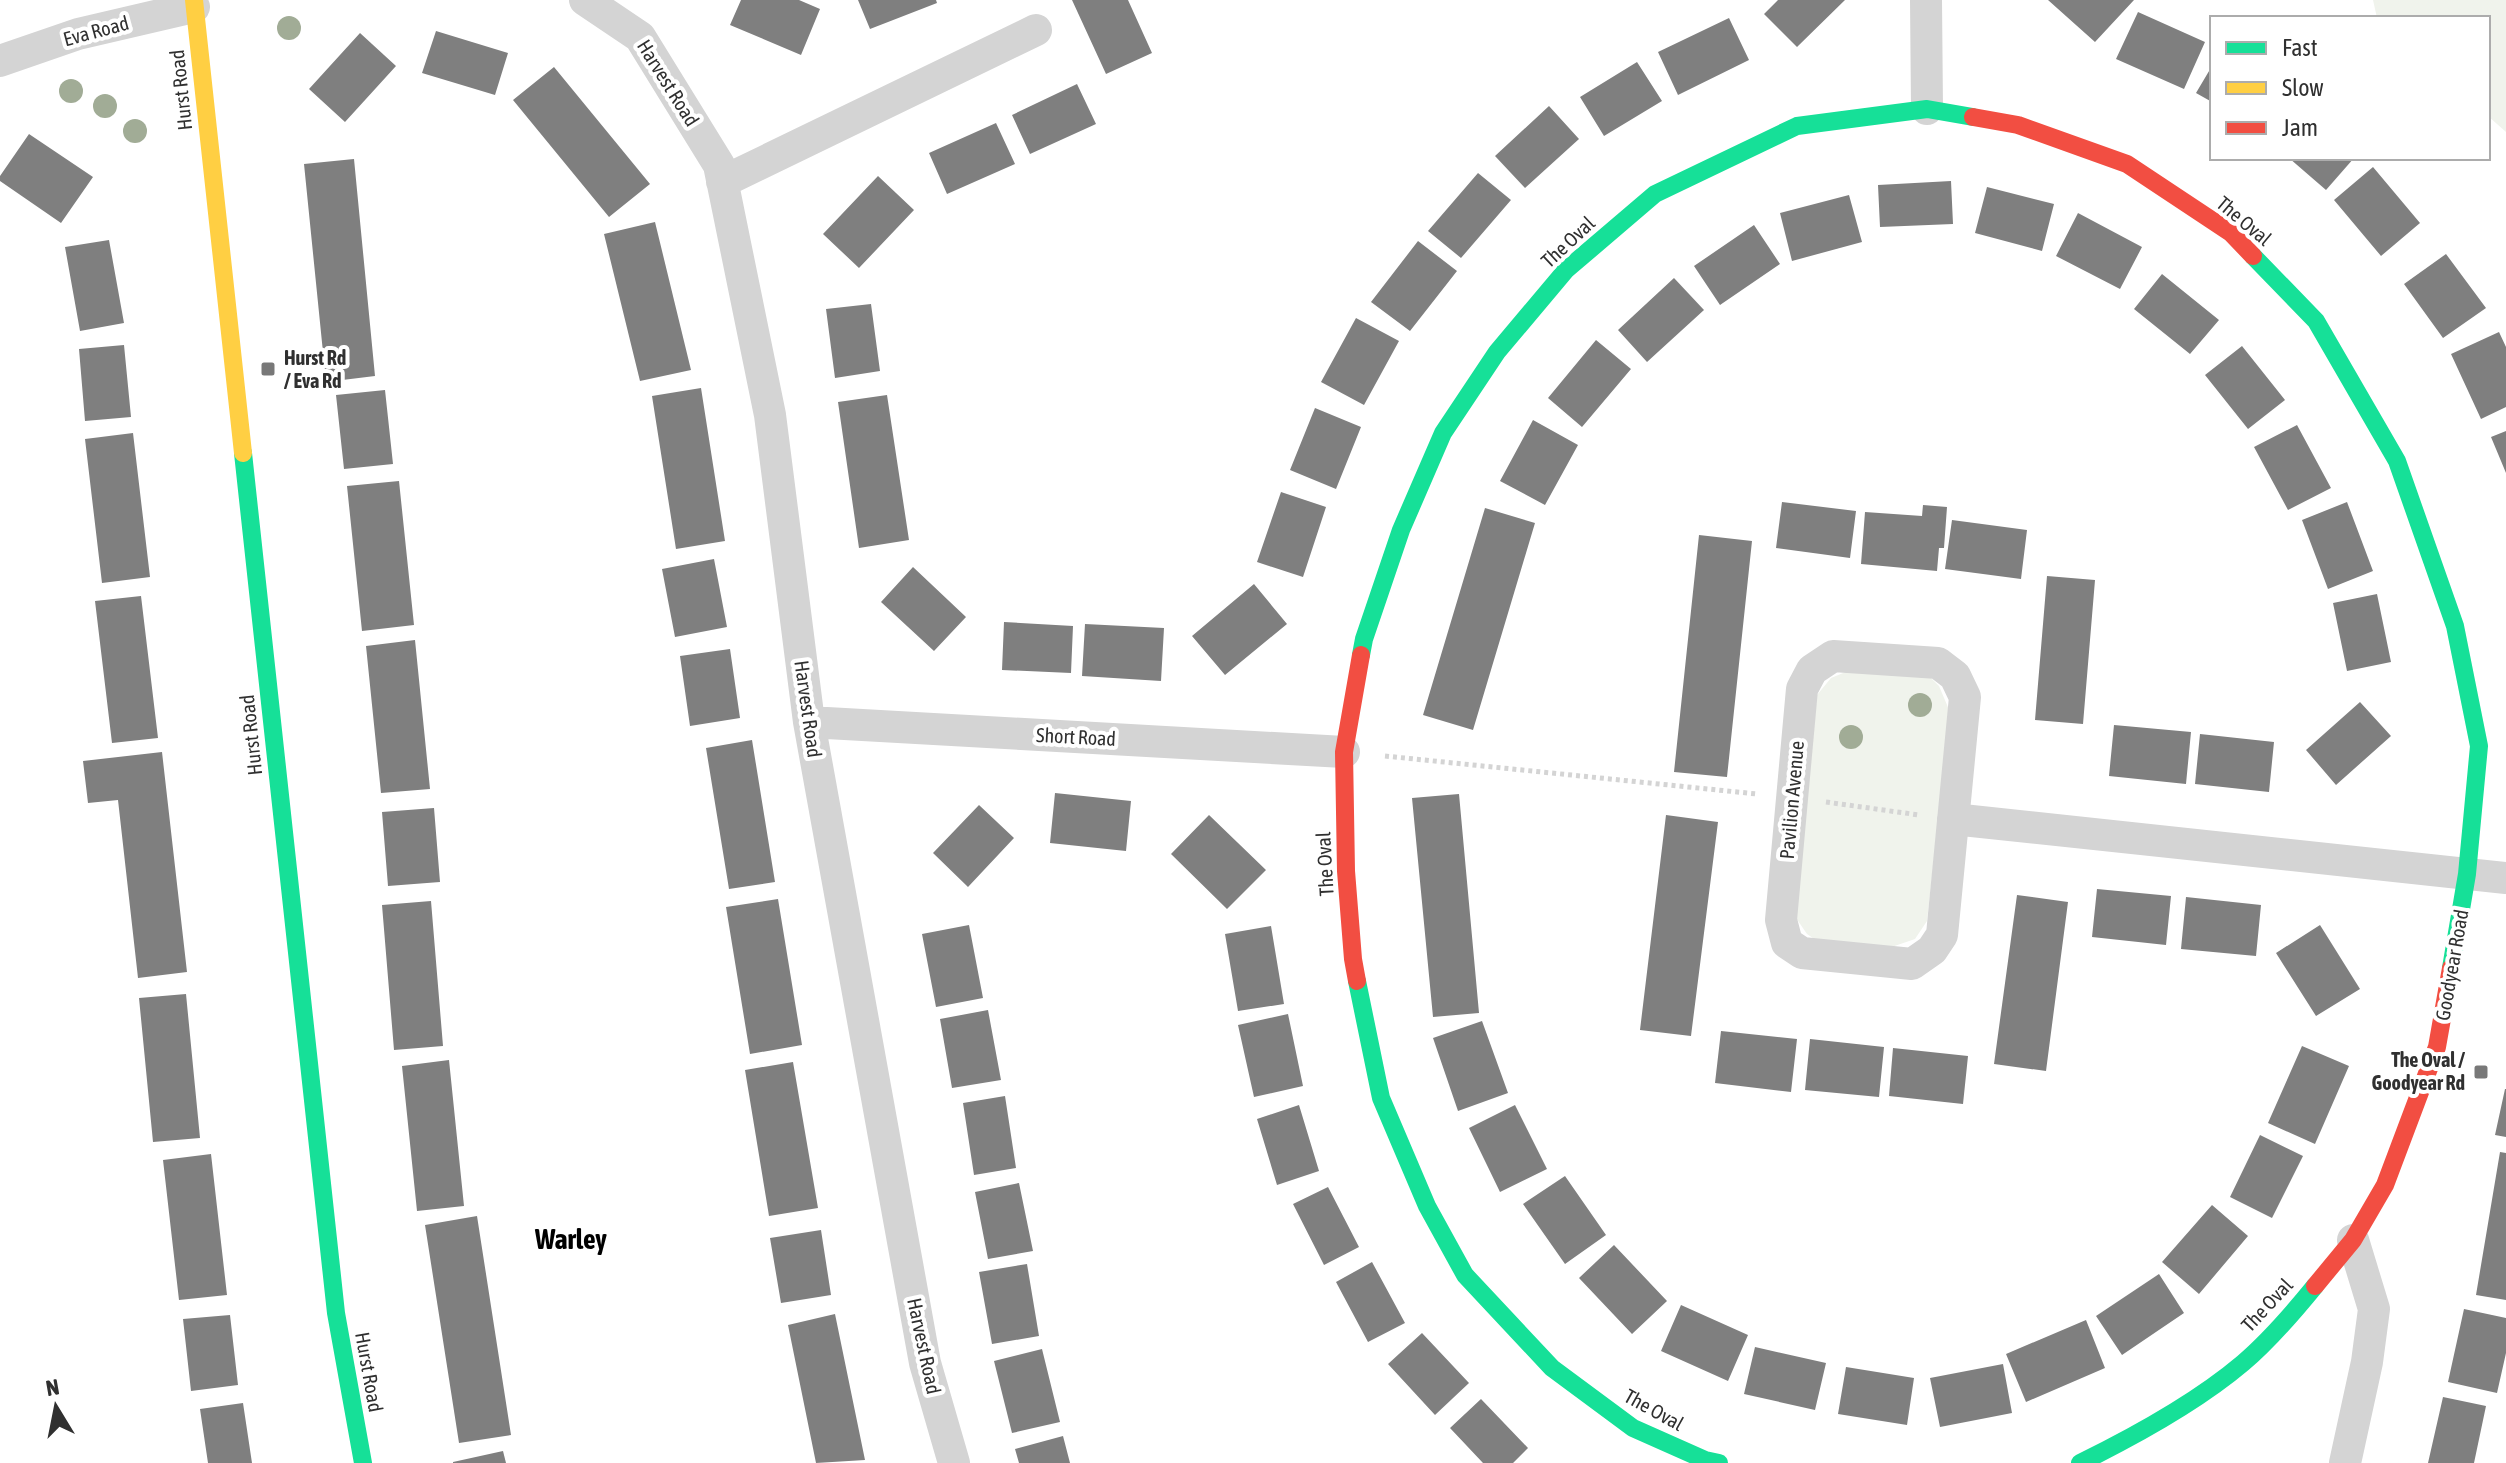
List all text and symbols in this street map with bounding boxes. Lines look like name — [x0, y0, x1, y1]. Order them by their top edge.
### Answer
street label: Eva Road — [61, 11, 131, 50]
legend — [2210, 16, 2490, 160]
text: Fast — [2282, 34, 2318, 61]
street label: Harvest Road — [633, 35, 704, 130]
street label: Hurst Road — [165, 49, 196, 131]
text: Slow — [2282, 74, 2324, 101]
text: Jam — [2282, 114, 2318, 141]
street label: The Oval — [2212, 191, 2277, 251]
street label: The Oval — [1536, 211, 1599, 272]
place label: Hurst Rd / Eva Rd — [284, 346, 346, 392]
marker: Hurst Rd / Eva Rd — [259, 360, 277, 378]
street label: Harvest Road — [790, 659, 827, 759]
street label: Hurst Road — [235, 694, 266, 776]
street label: Short Road — [1036, 723, 1117, 750]
street label: Pavilion Avenue — [1775, 740, 1808, 860]
street label: The Oval — [1311, 831, 1338, 897]
street label: Goodyear Road — [2430, 908, 2473, 1022]
place label: The Oval / Goodyear Rd — [2372, 1048, 2465, 1094]
marker: The Oval / Goodyear Rd — [2472, 1063, 2490, 1081]
district label: Warley — [534, 1223, 607, 1255]
street label: The Oval — [2236, 1273, 2297, 1336]
street label: Harvest Road — [903, 1296, 946, 1396]
street label: Hurst Road — [351, 1330, 388, 1414]
north arrow — [16, 1367, 96, 1447]
text: N — [44, 1373, 61, 1401]
street label: The Oval — [1621, 1384, 1689, 1436]

